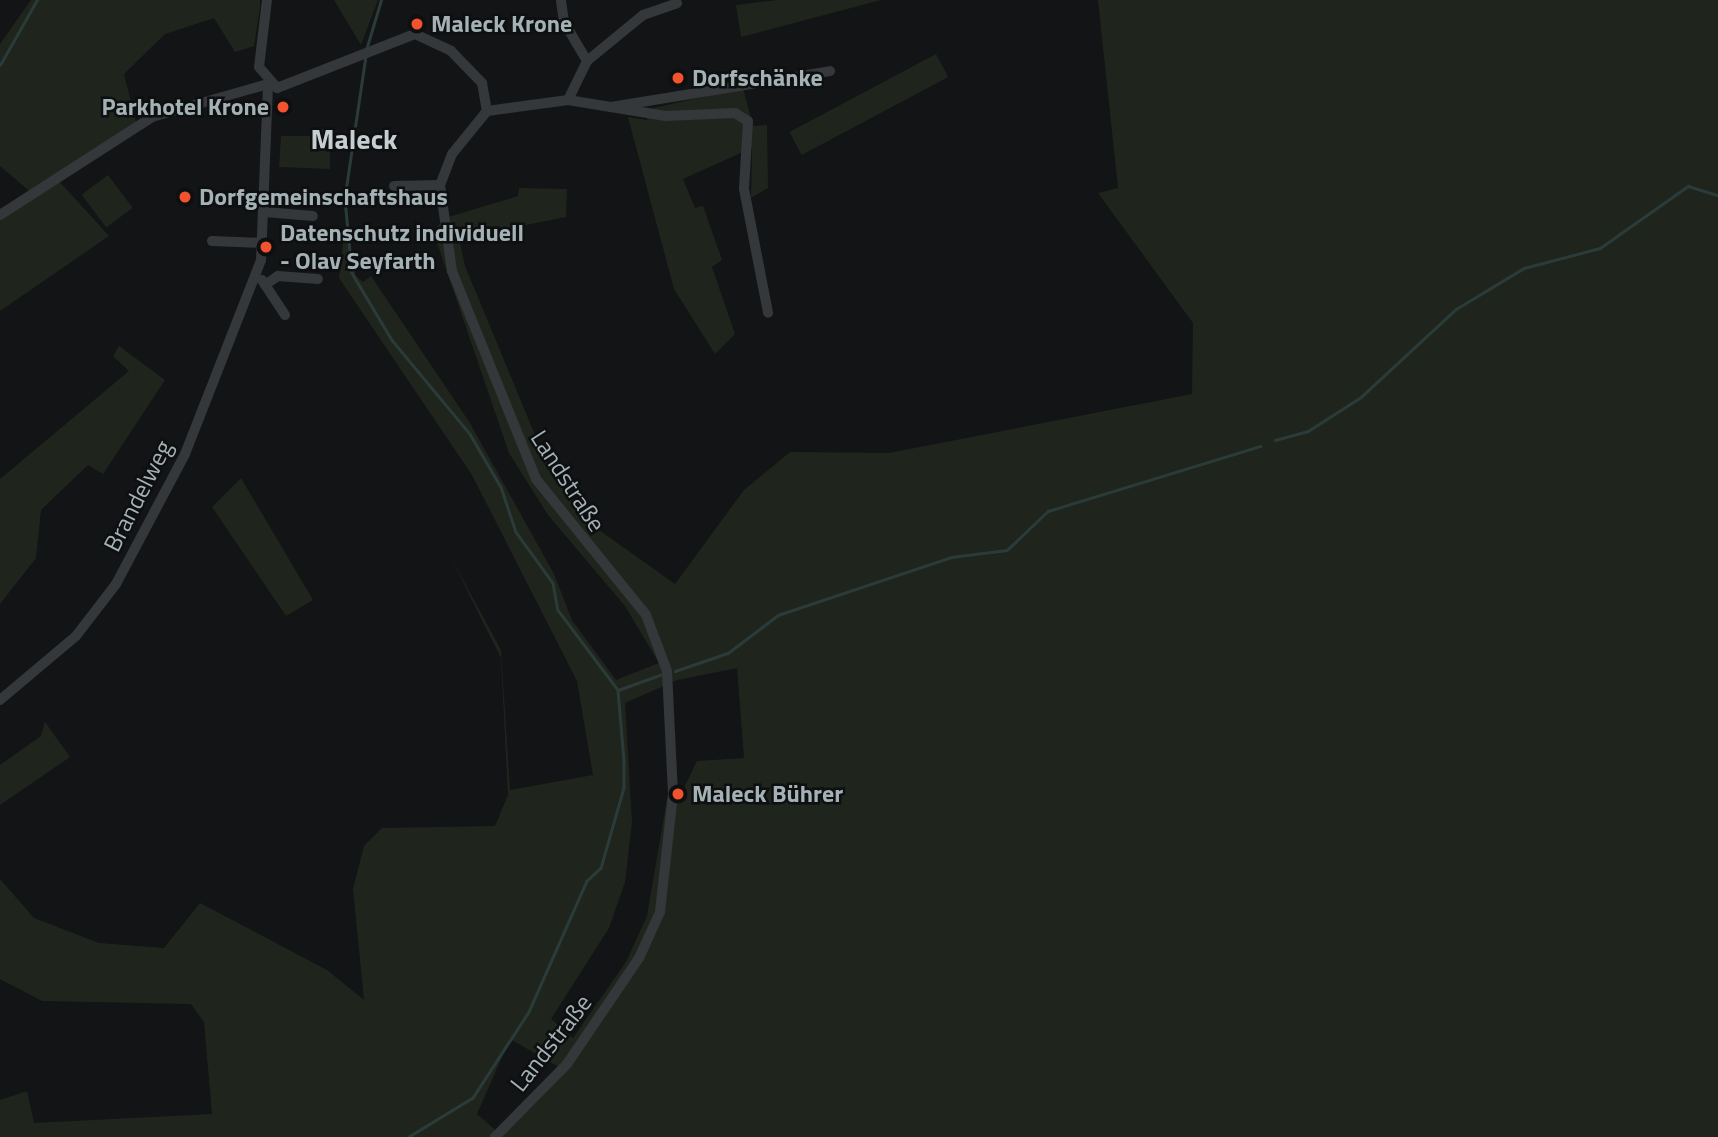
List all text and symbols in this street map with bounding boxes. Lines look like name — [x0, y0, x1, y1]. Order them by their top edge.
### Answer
place label: Maleck Krone — [431, 10, 572, 38]
marker: Maleck Krone — [409, 16, 425, 32]
place label: Dorfschänke — [692, 64, 823, 92]
marker: Dorfschänke — [670, 70, 686, 86]
place label: Parkhotel Krone — [101, 93, 269, 121]
marker: Parkhotel Krone — [275, 99, 291, 115]
district label: Maleck — [310, 122, 398, 156]
place label: Dorfgemeinschaftshaus — [199, 183, 448, 211]
marker: Dorfgemeinschaftshaus — [177, 189, 193, 205]
place label: Datenschutz individuell - Olav Seyfarth — [280, 219, 524, 275]
marker: Datenschutz individuell - Olav Seyfarth — [258, 239, 274, 255]
street label: Landstraße — [525, 425, 611, 537]
street label: Brandelweg — [98, 436, 178, 556]
place label: Maleck Bührer — [692, 780, 843, 808]
marker: Maleck Bührer — [670, 786, 686, 802]
street label: Landstraße — [504, 989, 598, 1097]

